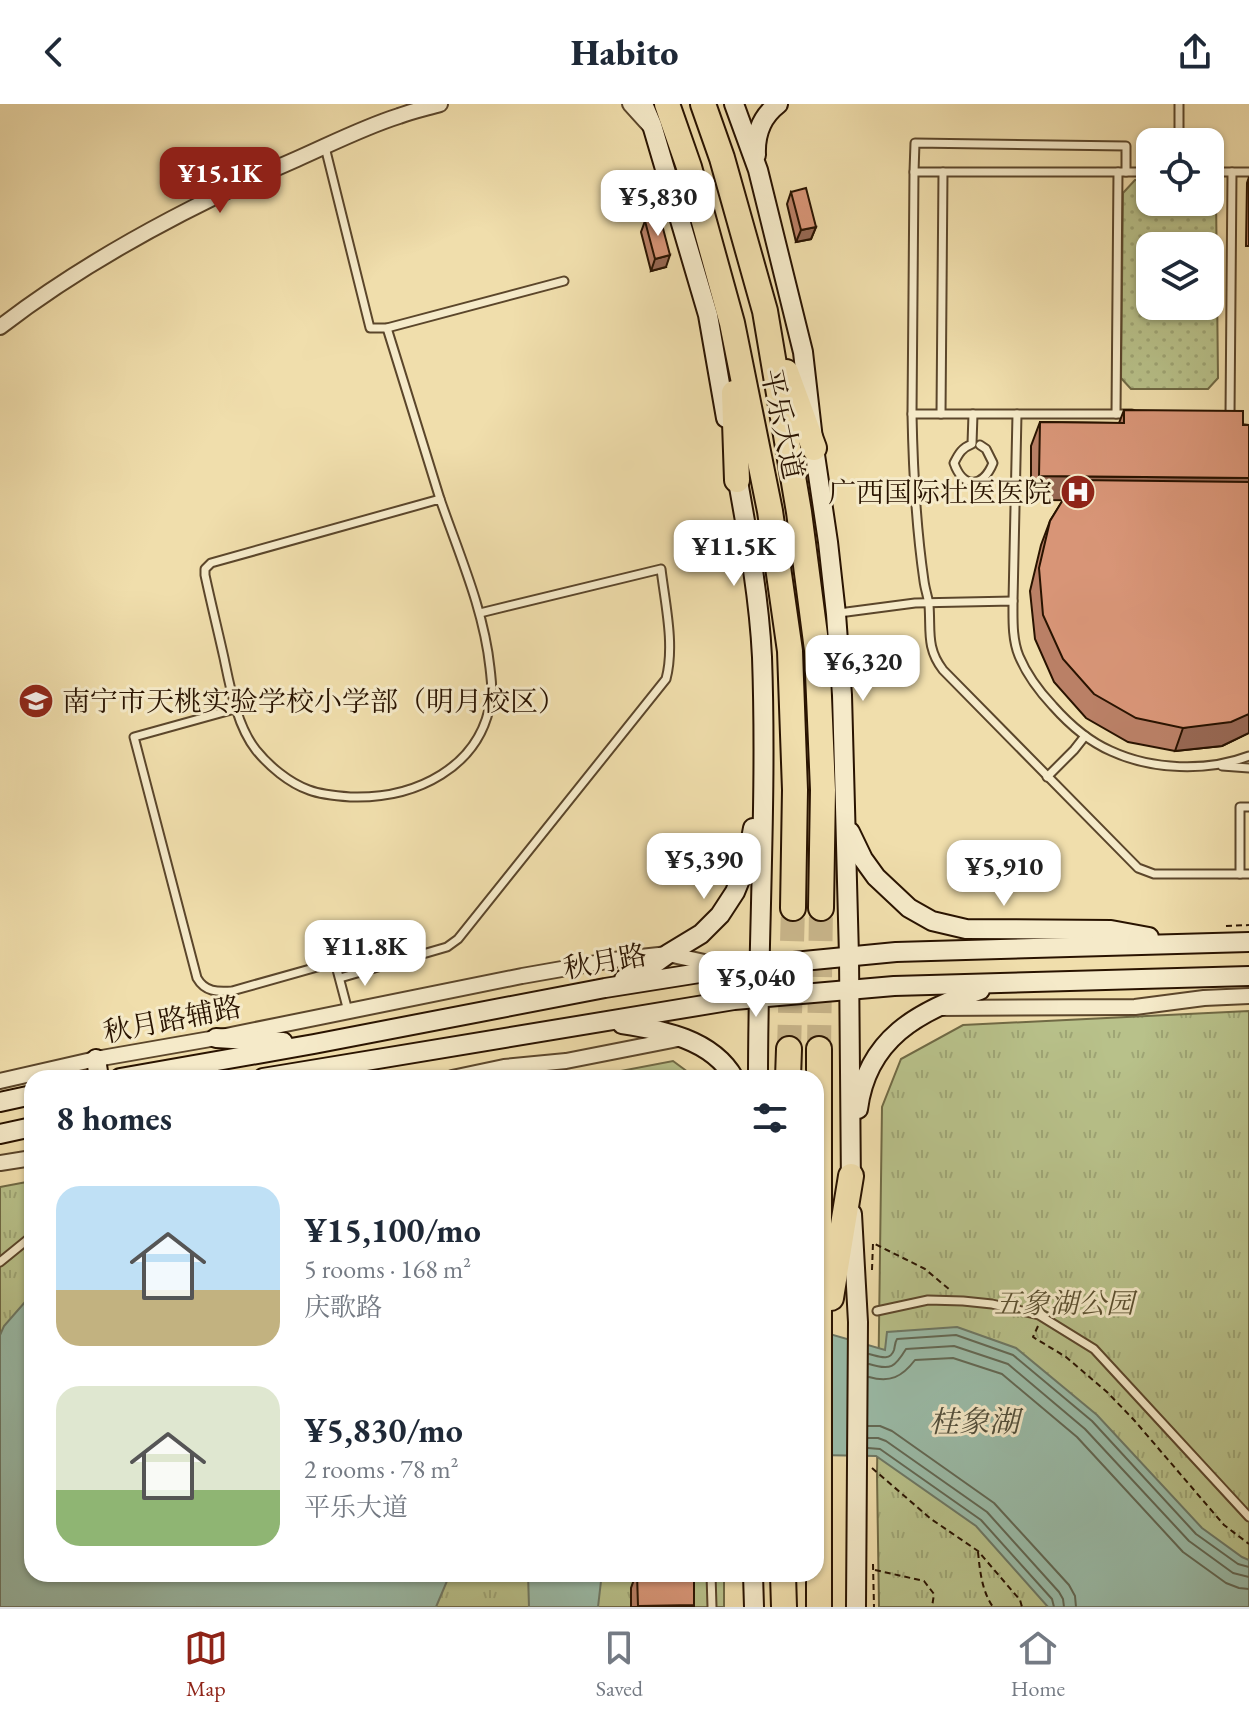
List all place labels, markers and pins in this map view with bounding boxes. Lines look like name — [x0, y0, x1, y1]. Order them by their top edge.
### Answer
pin: ¥15.1K — [155, 147, 285, 215]
pin: ¥5,830 — [593, 170, 723, 238]
hospital icon: 广西国际壮医医院 — [1059, 473, 1097, 511]
place label: 广西国际壮医医院 — [828, 474, 1052, 510]
pin: ¥11.5K — [669, 520, 799, 588]
pin: ¥6,320 — [798, 635, 928, 703]
school or university icon: 南宁市天桃实验学校小学部（明月校区） — [17, 682, 55, 720]
place label: 南宁市天桃实验学校小学部（明月校区） — [62, 683, 566, 719]
pin: ¥5,390 — [639, 833, 769, 901]
pin: ¥5,910 — [939, 840, 1069, 908]
pin: ¥11.8K — [300, 920, 430, 988]
pin: ¥5,040 — [691, 951, 821, 1019]

